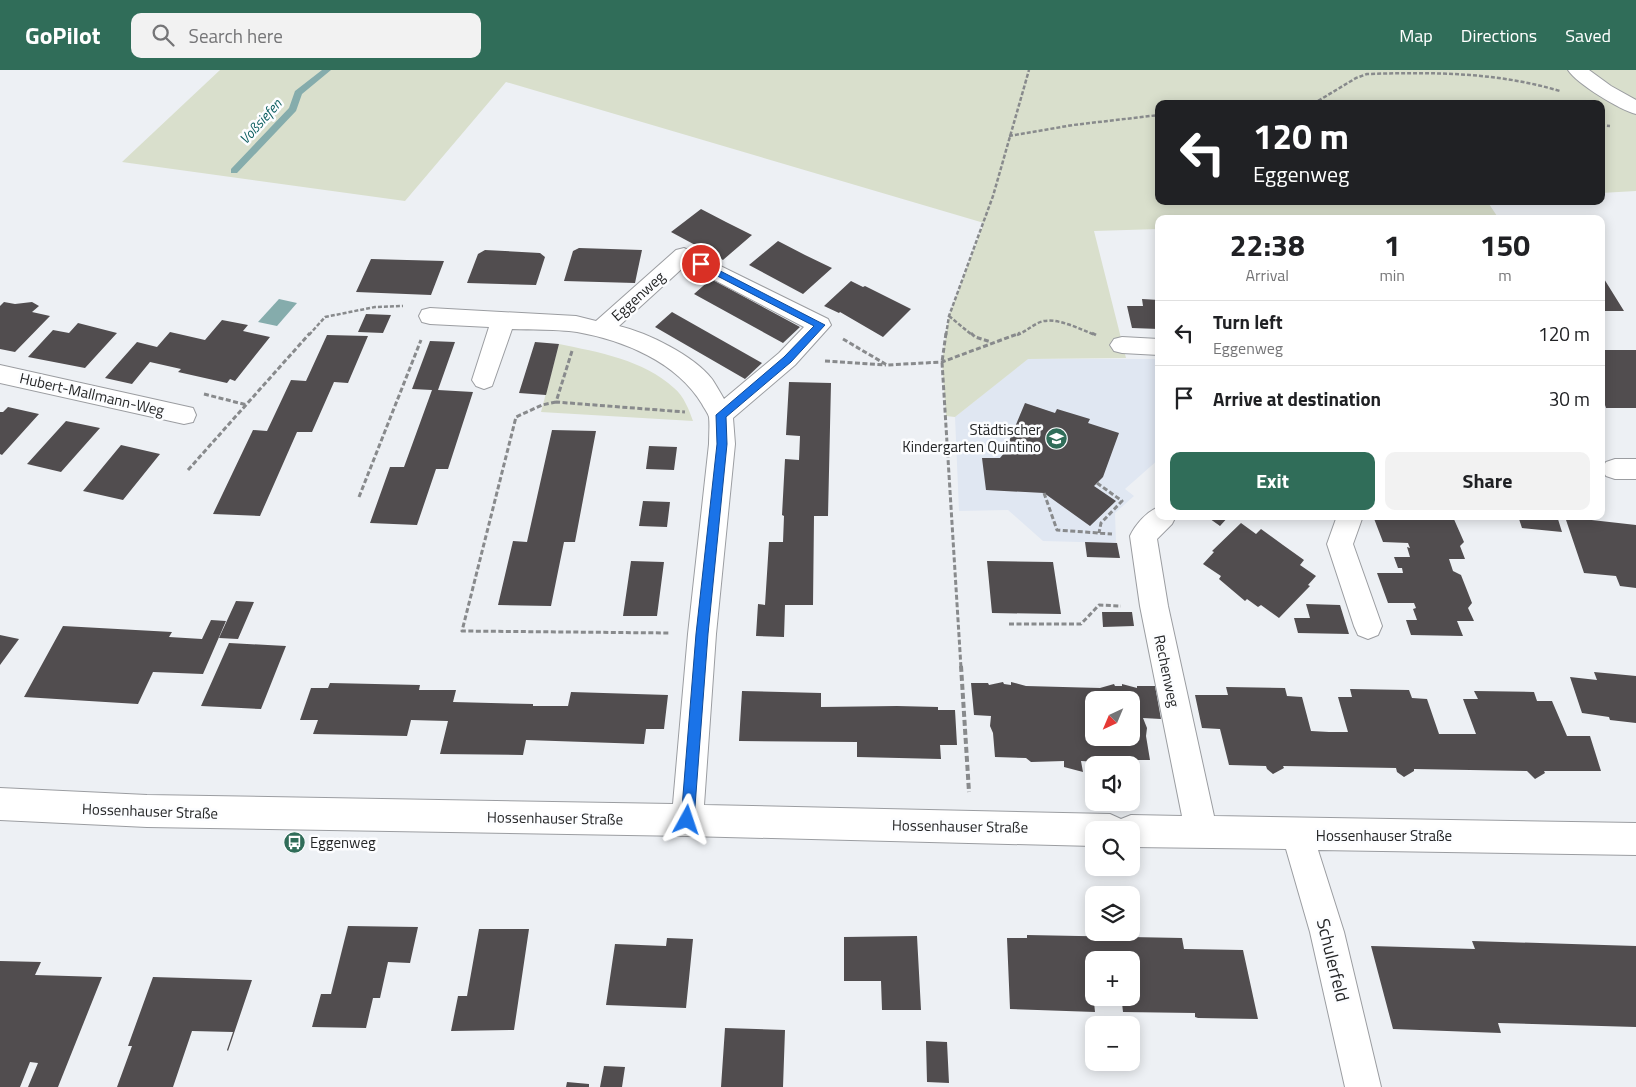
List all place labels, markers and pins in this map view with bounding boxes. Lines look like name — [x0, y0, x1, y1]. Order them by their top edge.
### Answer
pin — [680, 243, 722, 285]
place label: Städtischer Kindergarten Quintino — [902, 418, 1041, 458]
school or university icon: Städtischer Kindergarten Quintino — [1045, 426, 1069, 450]
bus stop icon: Eggenweg — [282, 830, 306, 854]
place label: Eggenweg — [310, 831, 376, 854]

